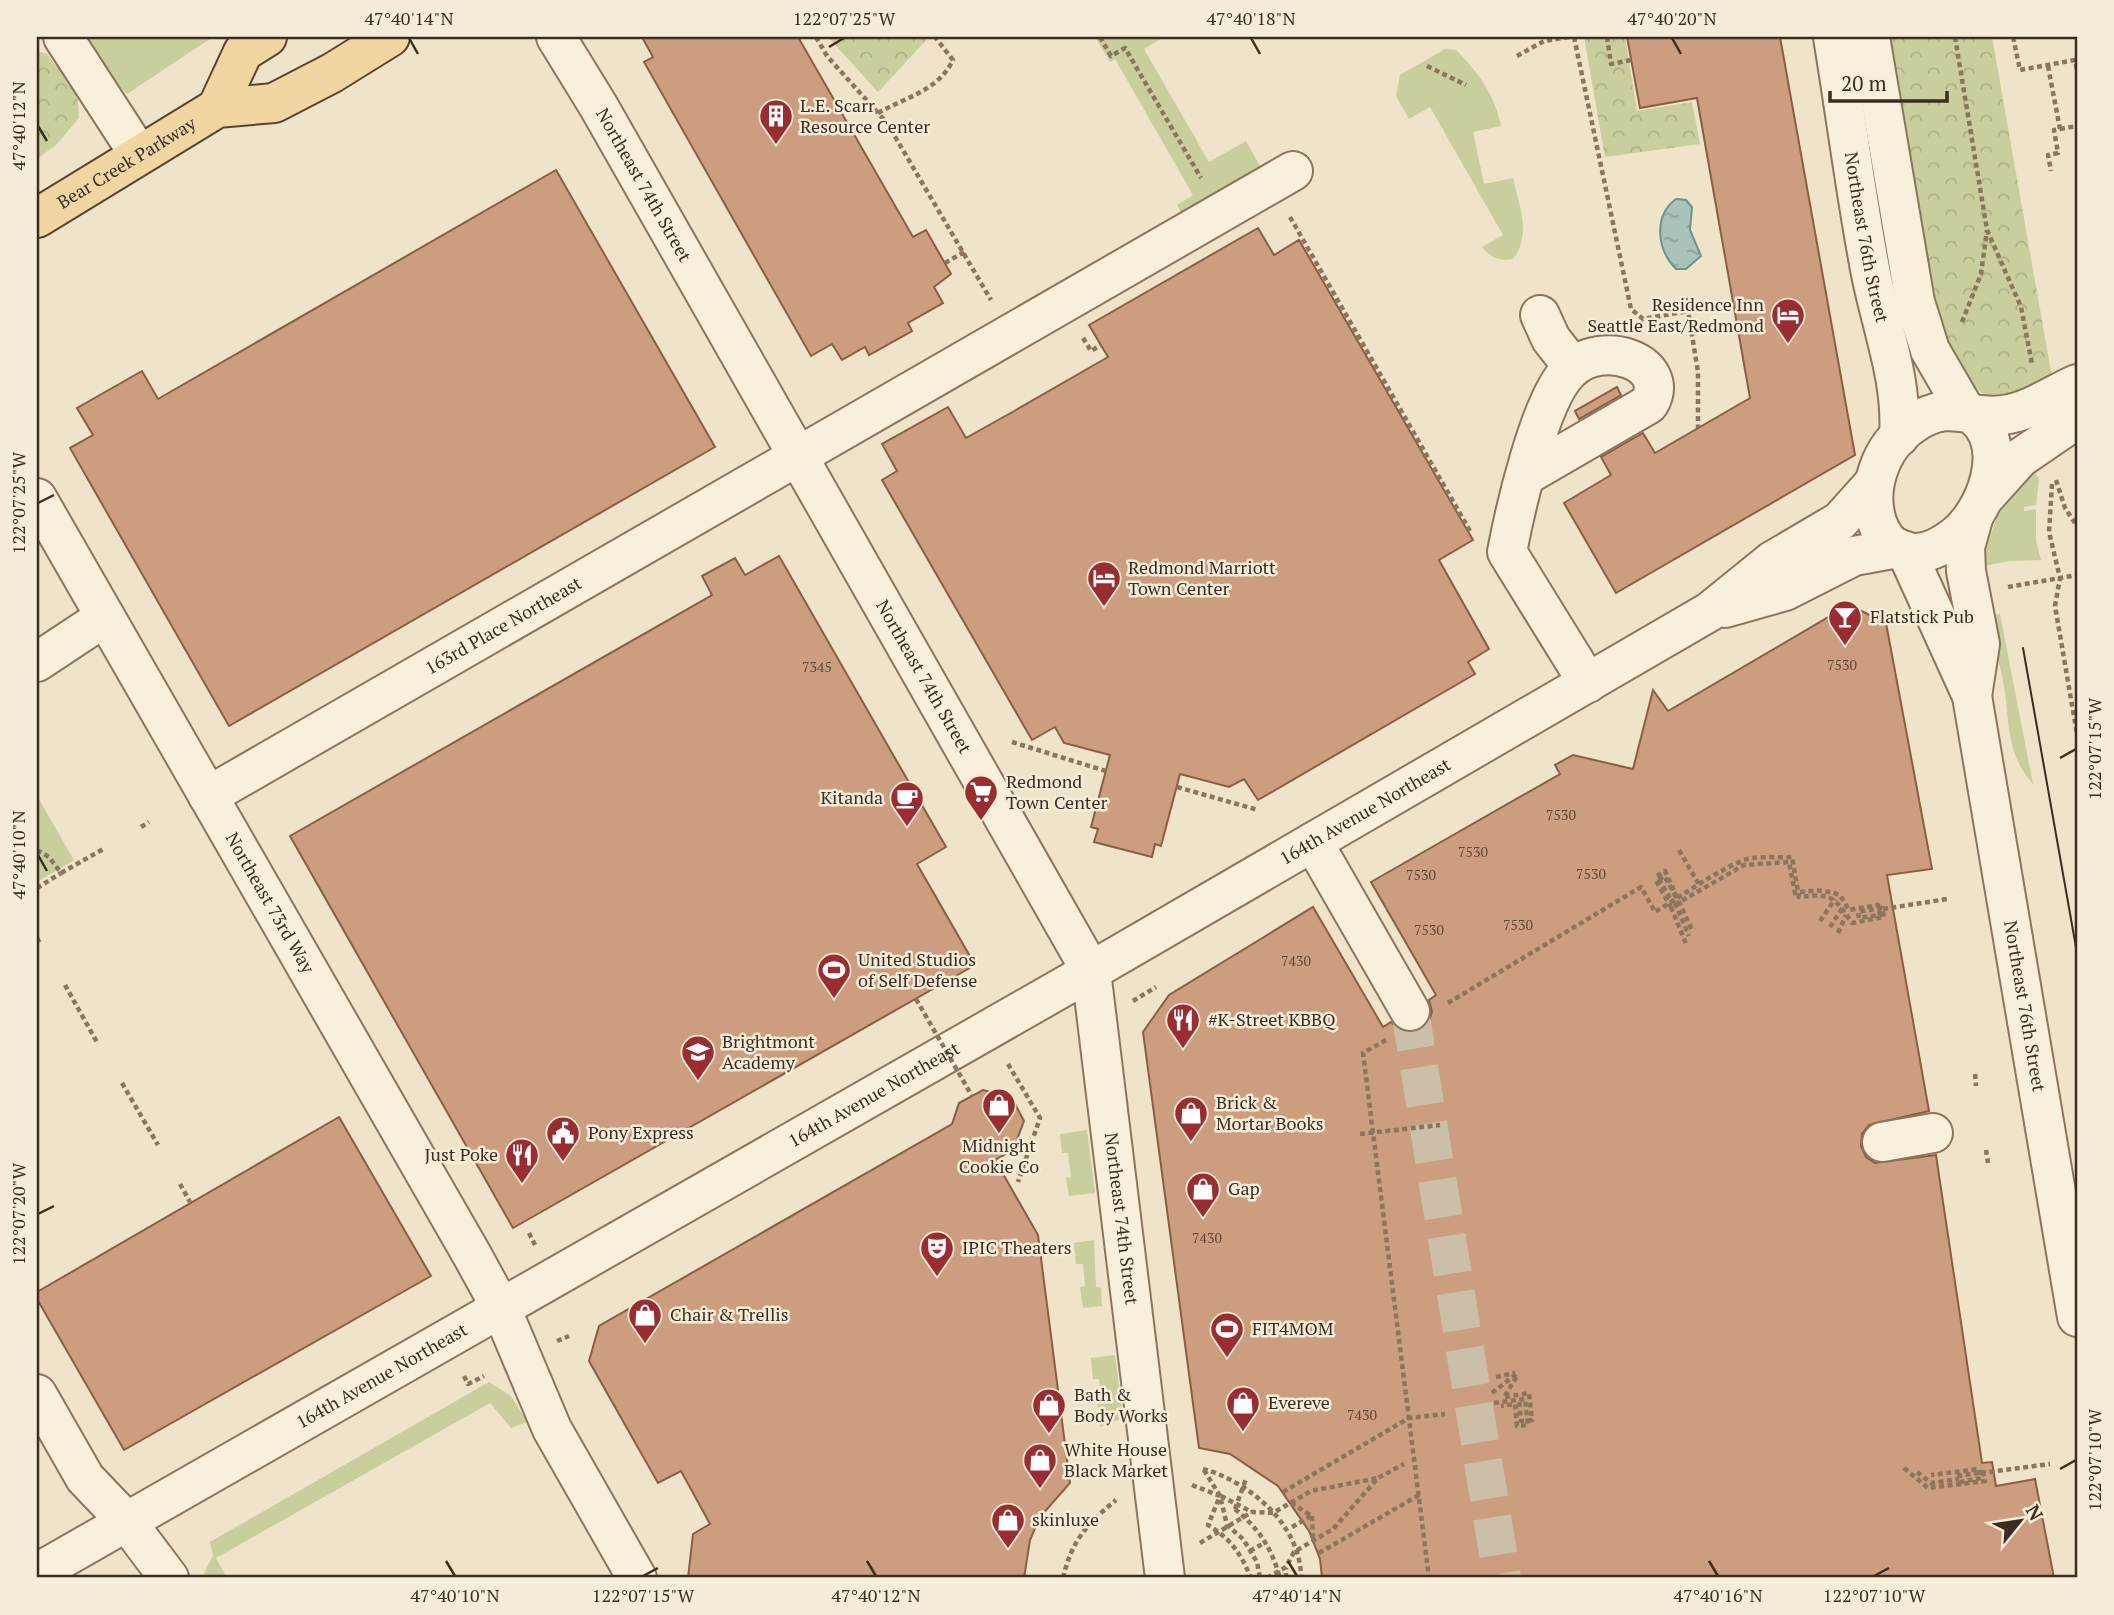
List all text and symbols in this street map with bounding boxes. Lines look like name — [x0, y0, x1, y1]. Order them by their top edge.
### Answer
text: 47°40'14"N — [364, 6, 454, 30]
text: 122°07'25"W — [793, 6, 895, 30]
text: 47°40'18"N — [1206, 6, 1296, 30]
text: 47°40'20"N — [1627, 6, 1717, 30]
scale bar — [1830, 60, 1948, 104]
text: 20 m — [1841, 69, 1887, 97]
text: 47°40'12"N — [6, 81, 30, 171]
place label: L.E. Scarr Resource Center — [800, 93, 930, 138]
building icon: L.E. Scarr Resource Center — [757, 97, 795, 146]
street label: Northeast 74th Street — [591, 103, 698, 266]
street label: Bear Creek Parkway — [52, 110, 201, 214]
street label: Northeast 76th Street — [1840, 150, 1895, 325]
place label: Residence Inn Seattle East/Redmond — [1587, 292, 1764, 337]
hotel icon: Residence Inn Seattle East/Redmond — [1769, 296, 1807, 345]
text: 122°07'25"W — [6, 452, 30, 554]
place label: Redmond Marriott Town Center — [1128, 555, 1276, 600]
hotel icon: Redmond Marriott Town Center — [1085, 559, 1123, 608]
street label: 163rd Place Northeast — [420, 570, 586, 679]
street label: Northeast 74th Street — [871, 595, 978, 758]
bar icon: Flatstick Pub — [1826, 598, 1864, 647]
place label: Flatstick Pub — [1870, 604, 1974, 628]
house number: 7530 — [1827, 655, 1857, 674]
house number: 7345 — [802, 657, 832, 676]
text: 122°07'15"W — [2082, 698, 2106, 800]
street label: 164th Avenue Northeast — [1275, 752, 1455, 870]
place label: Redmond Town Center — [1006, 769, 1108, 814]
supermarket icon: Redmond Town Center — [962, 773, 1000, 822]
cafe icon: Kitanda — [888, 779, 926, 828]
place label: Kitanda — [820, 785, 883, 809]
house number: 7530 — [1546, 805, 1576, 824]
text: 47°40'10"N — [6, 810, 30, 900]
street label: Northeast 73rd Way — [221, 828, 321, 978]
house number: 7530 — [1458, 842, 1488, 861]
house number: 7530 — [1576, 864, 1606, 883]
house number: 7530 — [1406, 865, 1436, 884]
house number: 7530 — [1503, 915, 1533, 934]
street label: Northeast 76th Street — [1999, 919, 2052, 1094]
house number: 7530 — [1414, 920, 1444, 939]
place label: United Studios of Self Defense — [858, 947, 977, 992]
sports icon: United Studios of Self Defense — [815, 951, 853, 1000]
house number: 7430 — [1281, 951, 1311, 970]
restaurant icon: #K-Street KBBQ — [1164, 1001, 1202, 1050]
place label: #K-Street KBBQ — [1208, 1007, 1336, 1031]
place label: Brightmont Academy — [722, 1029, 815, 1074]
school or university icon: Brightmont Academy — [679, 1033, 717, 1082]
street label: 164th Avenue Northeast — [784, 1035, 964, 1152]
shop icon: Midnight Cookie Co — [980, 1086, 1018, 1135]
place label: Brick & Mortar Books — [1216, 1090, 1324, 1135]
shop icon: Brick & Mortar Books — [1172, 1094, 1210, 1143]
public building icon: Pony Express — [544, 1114, 582, 1163]
place label: Pony Express — [588, 1120, 694, 1144]
street label: Northeast 74th Street — [1100, 1131, 1145, 1306]
place label: Midnight Cookie Co — [959, 1133, 1039, 1178]
restaurant icon: Just Poke — [503, 1136, 541, 1185]
place label: Just Poke — [424, 1142, 498, 1166]
text: 122°07'20"W — [6, 1163, 30, 1265]
shop icon: Gap — [1184, 1170, 1222, 1219]
place label: Gap — [1228, 1176, 1260, 1200]
house number: 7430 — [1192, 1228, 1222, 1247]
theatre icon: IPIC Theaters — [918, 1229, 956, 1278]
place label: IPIC Theaters — [962, 1235, 1072, 1259]
shop icon: Chair & Trellis — [626, 1296, 664, 1345]
place label: Chair & Trellis — [670, 1302, 789, 1326]
sports icon: FIT4MOM — [1208, 1310, 1246, 1359]
place label: FIT4MOM — [1252, 1316, 1334, 1340]
street label: 164th Avenue Northeast — [291, 1317, 471, 1434]
place label: Bath & Body Works — [1074, 1382, 1168, 1427]
shop icon: Evereve — [1224, 1384, 1262, 1433]
shop icon: Bath & Body Works — [1030, 1386, 1068, 1435]
place label: Evereve — [1268, 1390, 1330, 1414]
house number: 7430 — [1347, 1405, 1377, 1424]
text: 122°07'10"W — [2082, 1409, 2106, 1511]
place label: White House Black Market — [1064, 1437, 1168, 1482]
shop icon: White House Black Market — [1021, 1441, 1059, 1490]
north arrow — [1984, 1486, 2054, 1556]
text: N — [2021, 1500, 2050, 1525]
shop icon: skinluxe — [989, 1501, 1027, 1550]
place label: skinluxe — [1032, 1507, 1099, 1531]
text: 47°40'10"N — [410, 1583, 500, 1607]
text: 122°07'15"W — [592, 1583, 694, 1607]
text: 47°40'12"N — [831, 1583, 921, 1607]
text: 47°40'14"N — [1252, 1583, 1342, 1607]
text: 47°40'16"N — [1673, 1583, 1763, 1607]
text: 122°07'10"W — [1823, 1583, 1925, 1607]

